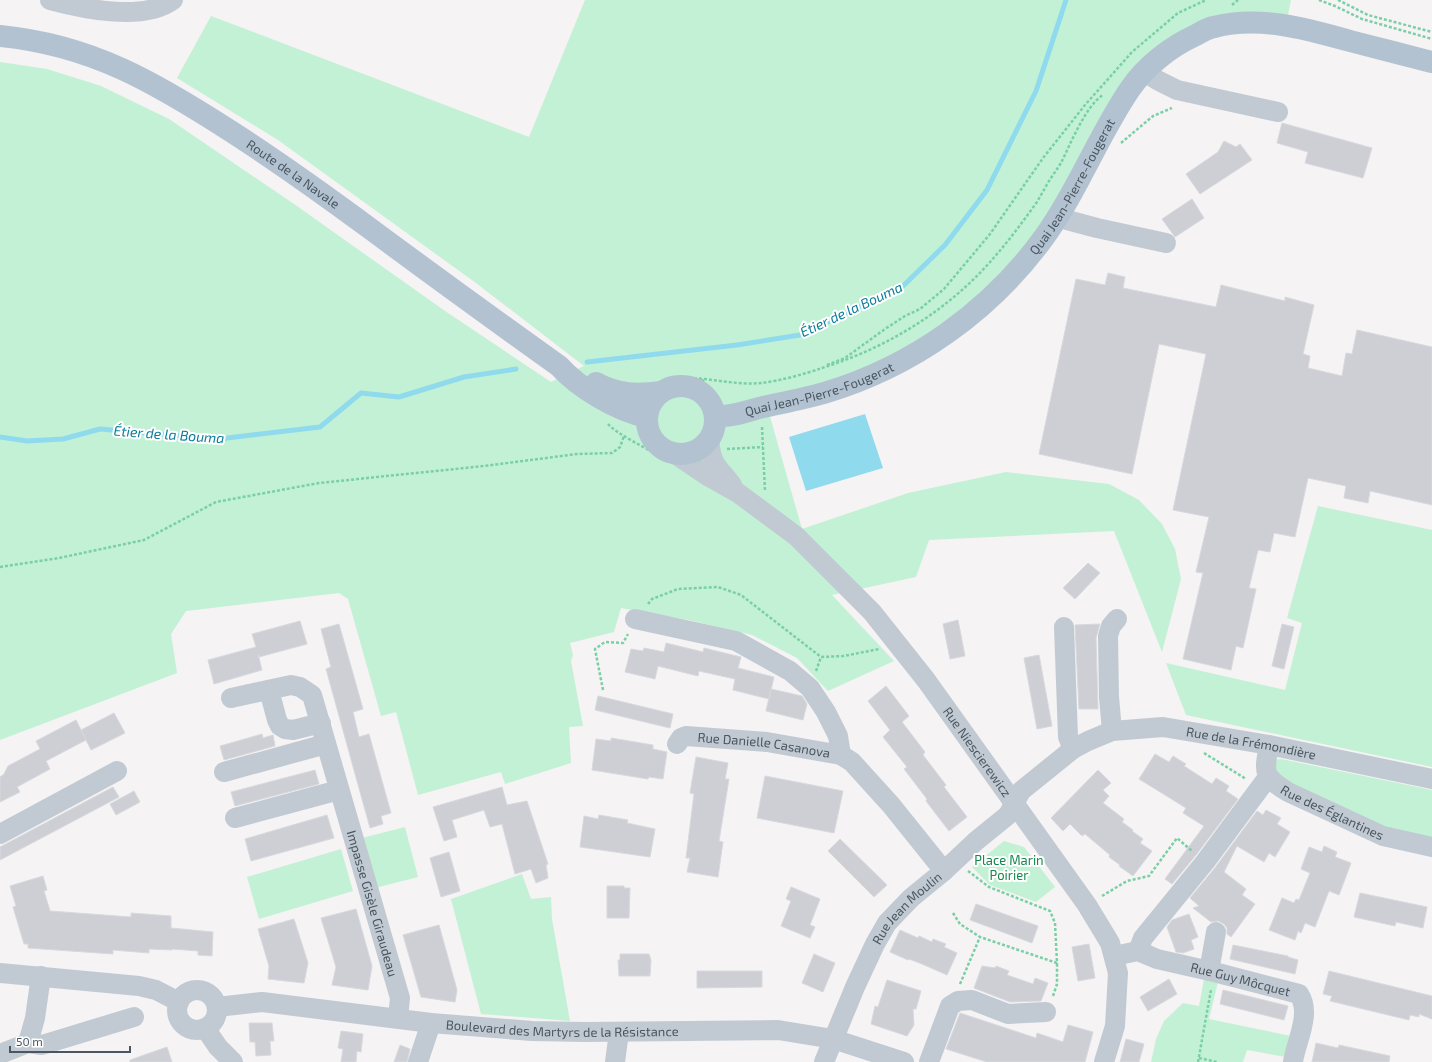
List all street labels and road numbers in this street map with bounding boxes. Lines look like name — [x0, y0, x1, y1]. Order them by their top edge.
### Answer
street label: Quai Jean-Pierre-Fougerat — [1026, 116, 1118, 258]
street label: Route de la Navale — [244, 136, 343, 212]
street label: Quai Jean-Pierre-Fougerat — [743, 359, 896, 420]
street label: Rue Niescierewicz — [940, 704, 1015, 800]
street label: Rue de la Frémondière — [1185, 723, 1317, 763]
street label: Rue Danielle Casanova — [697, 729, 831, 761]
street label: Rue des Églantines — [1278, 781, 1386, 843]
street label: Impasse Gisèle Giraudeau — [344, 828, 401, 978]
street label: Rue Jean Moulin — [869, 868, 945, 947]
street label: Rue Guy Môcquet — [1189, 959, 1292, 999]
street label: Boulevard des Martyrs de la Résistance — [445, 1016, 679, 1040]

